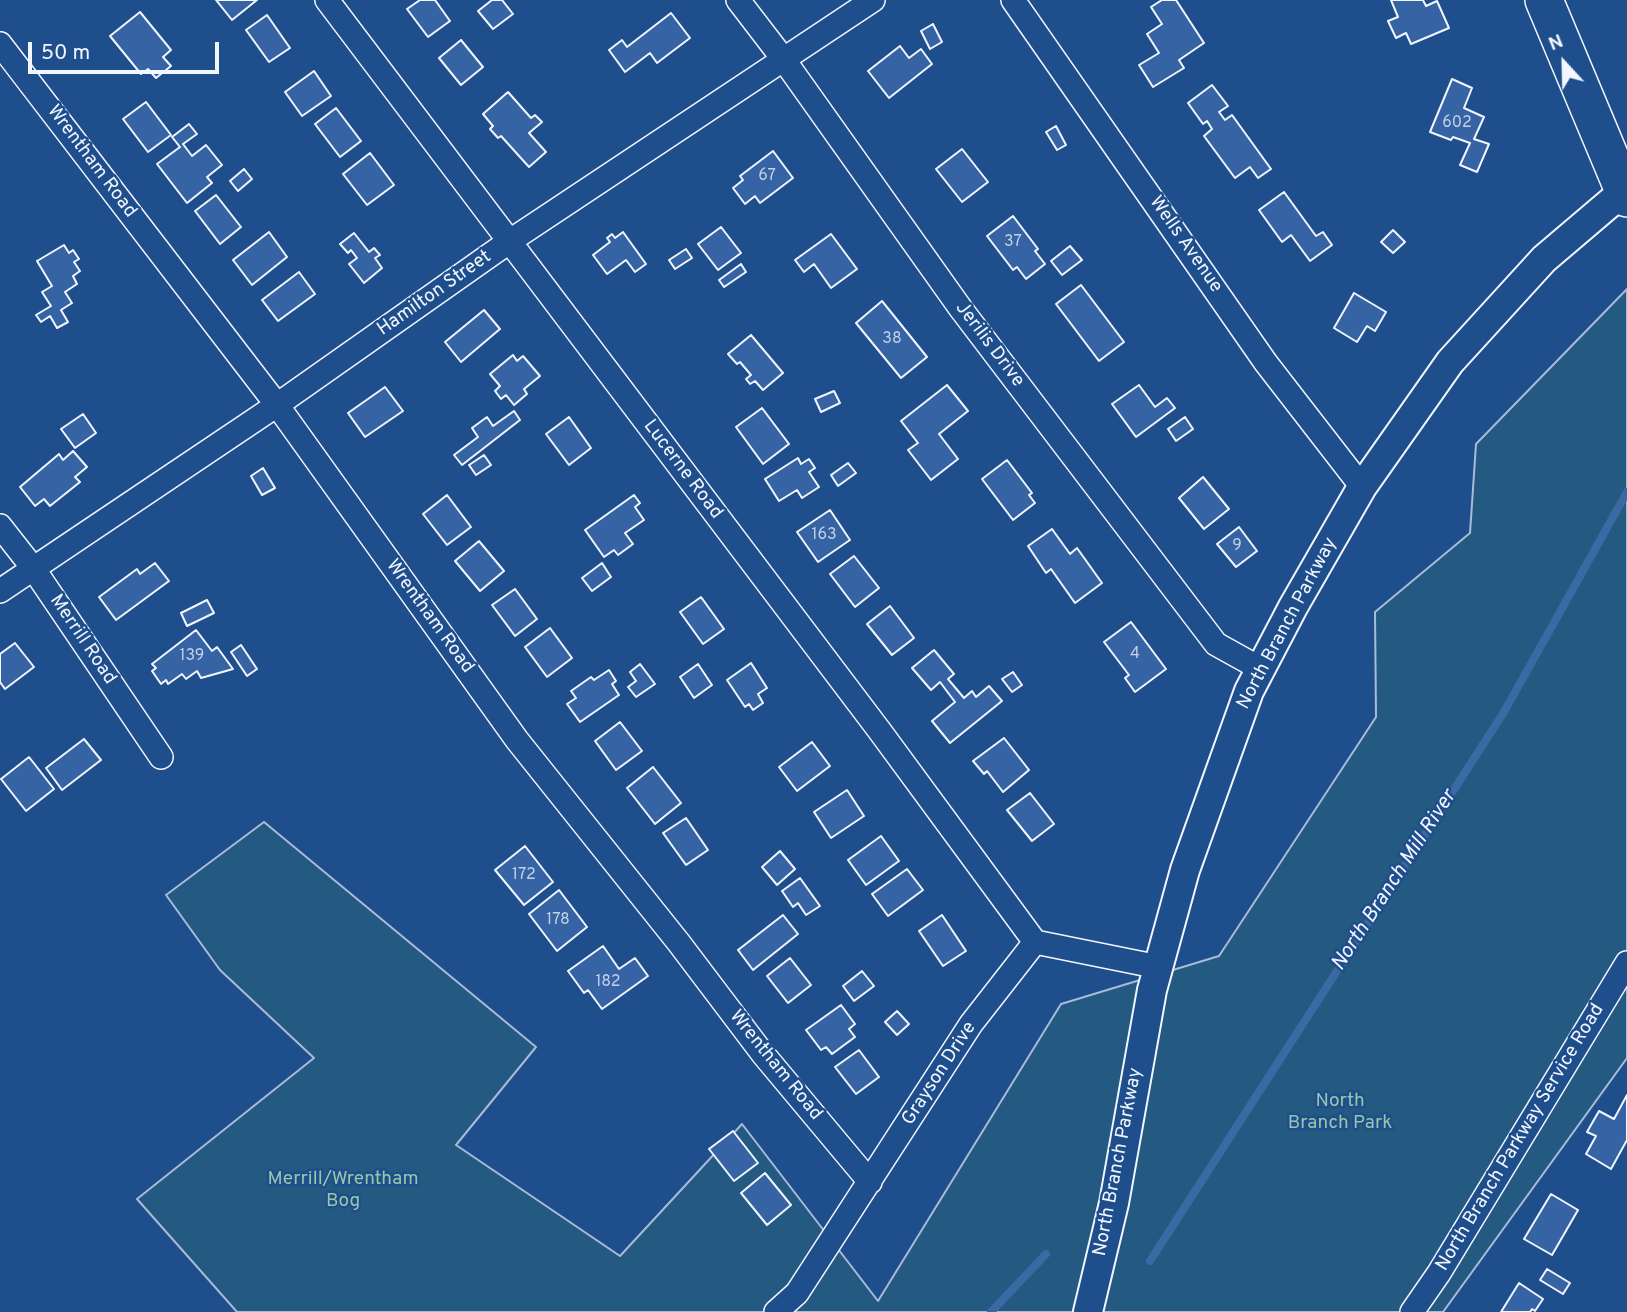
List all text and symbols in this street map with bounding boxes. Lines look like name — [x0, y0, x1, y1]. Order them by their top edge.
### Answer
scale bar — [32, 28, 222, 72]
north arrow — [1529, 28, 1599, 98]
text: N — [1545, 30, 1567, 57]
text: 50 m — [41, 40, 90, 67]
street label: Wrentham Road — [41, 101, 141, 223]
house number: 602 — [1442, 114, 1472, 134]
house number: 67 — [758, 167, 776, 187]
street label: Wells Avenue — [1143, 192, 1227, 298]
house number: 37 — [1004, 233, 1022, 253]
street label: Hamilton Street — [374, 246, 496, 342]
street label: Jerilis Drive — [949, 298, 1029, 392]
house number: 38 — [882, 330, 902, 350]
street label: Lucerne Road — [637, 416, 727, 524]
house number: 163 — [811, 526, 837, 546]
street label: North Branch Parkway — [1233, 534, 1343, 714]
house number: 9 — [1232, 537, 1242, 557]
street label: Wrentham Road — [380, 556, 478, 678]
street label: Merrill Road — [44, 591, 120, 689]
house number: 4 — [1130, 645, 1140, 665]
house number: 139 — [180, 647, 204, 667]
water label: North Branch Mill River — [1327, 786, 1463, 976]
house number: 172 — [512, 866, 536, 886]
house number: 178 — [546, 911, 570, 931]
house number: 182 — [595, 973, 621, 993]
street label: North Branch Parkway Service Road — [1432, 1000, 1610, 1276]
street label: Wrentham Road — [724, 1006, 826, 1126]
street label: Grayson Drive — [898, 1018, 982, 1130]
street label: North Branch Parkway — [1090, 1066, 1148, 1258]
park label: North Branch Park — [1288, 1091, 1392, 1135]
park label: Merrill/Wrentham Bog — [268, 1169, 418, 1213]

